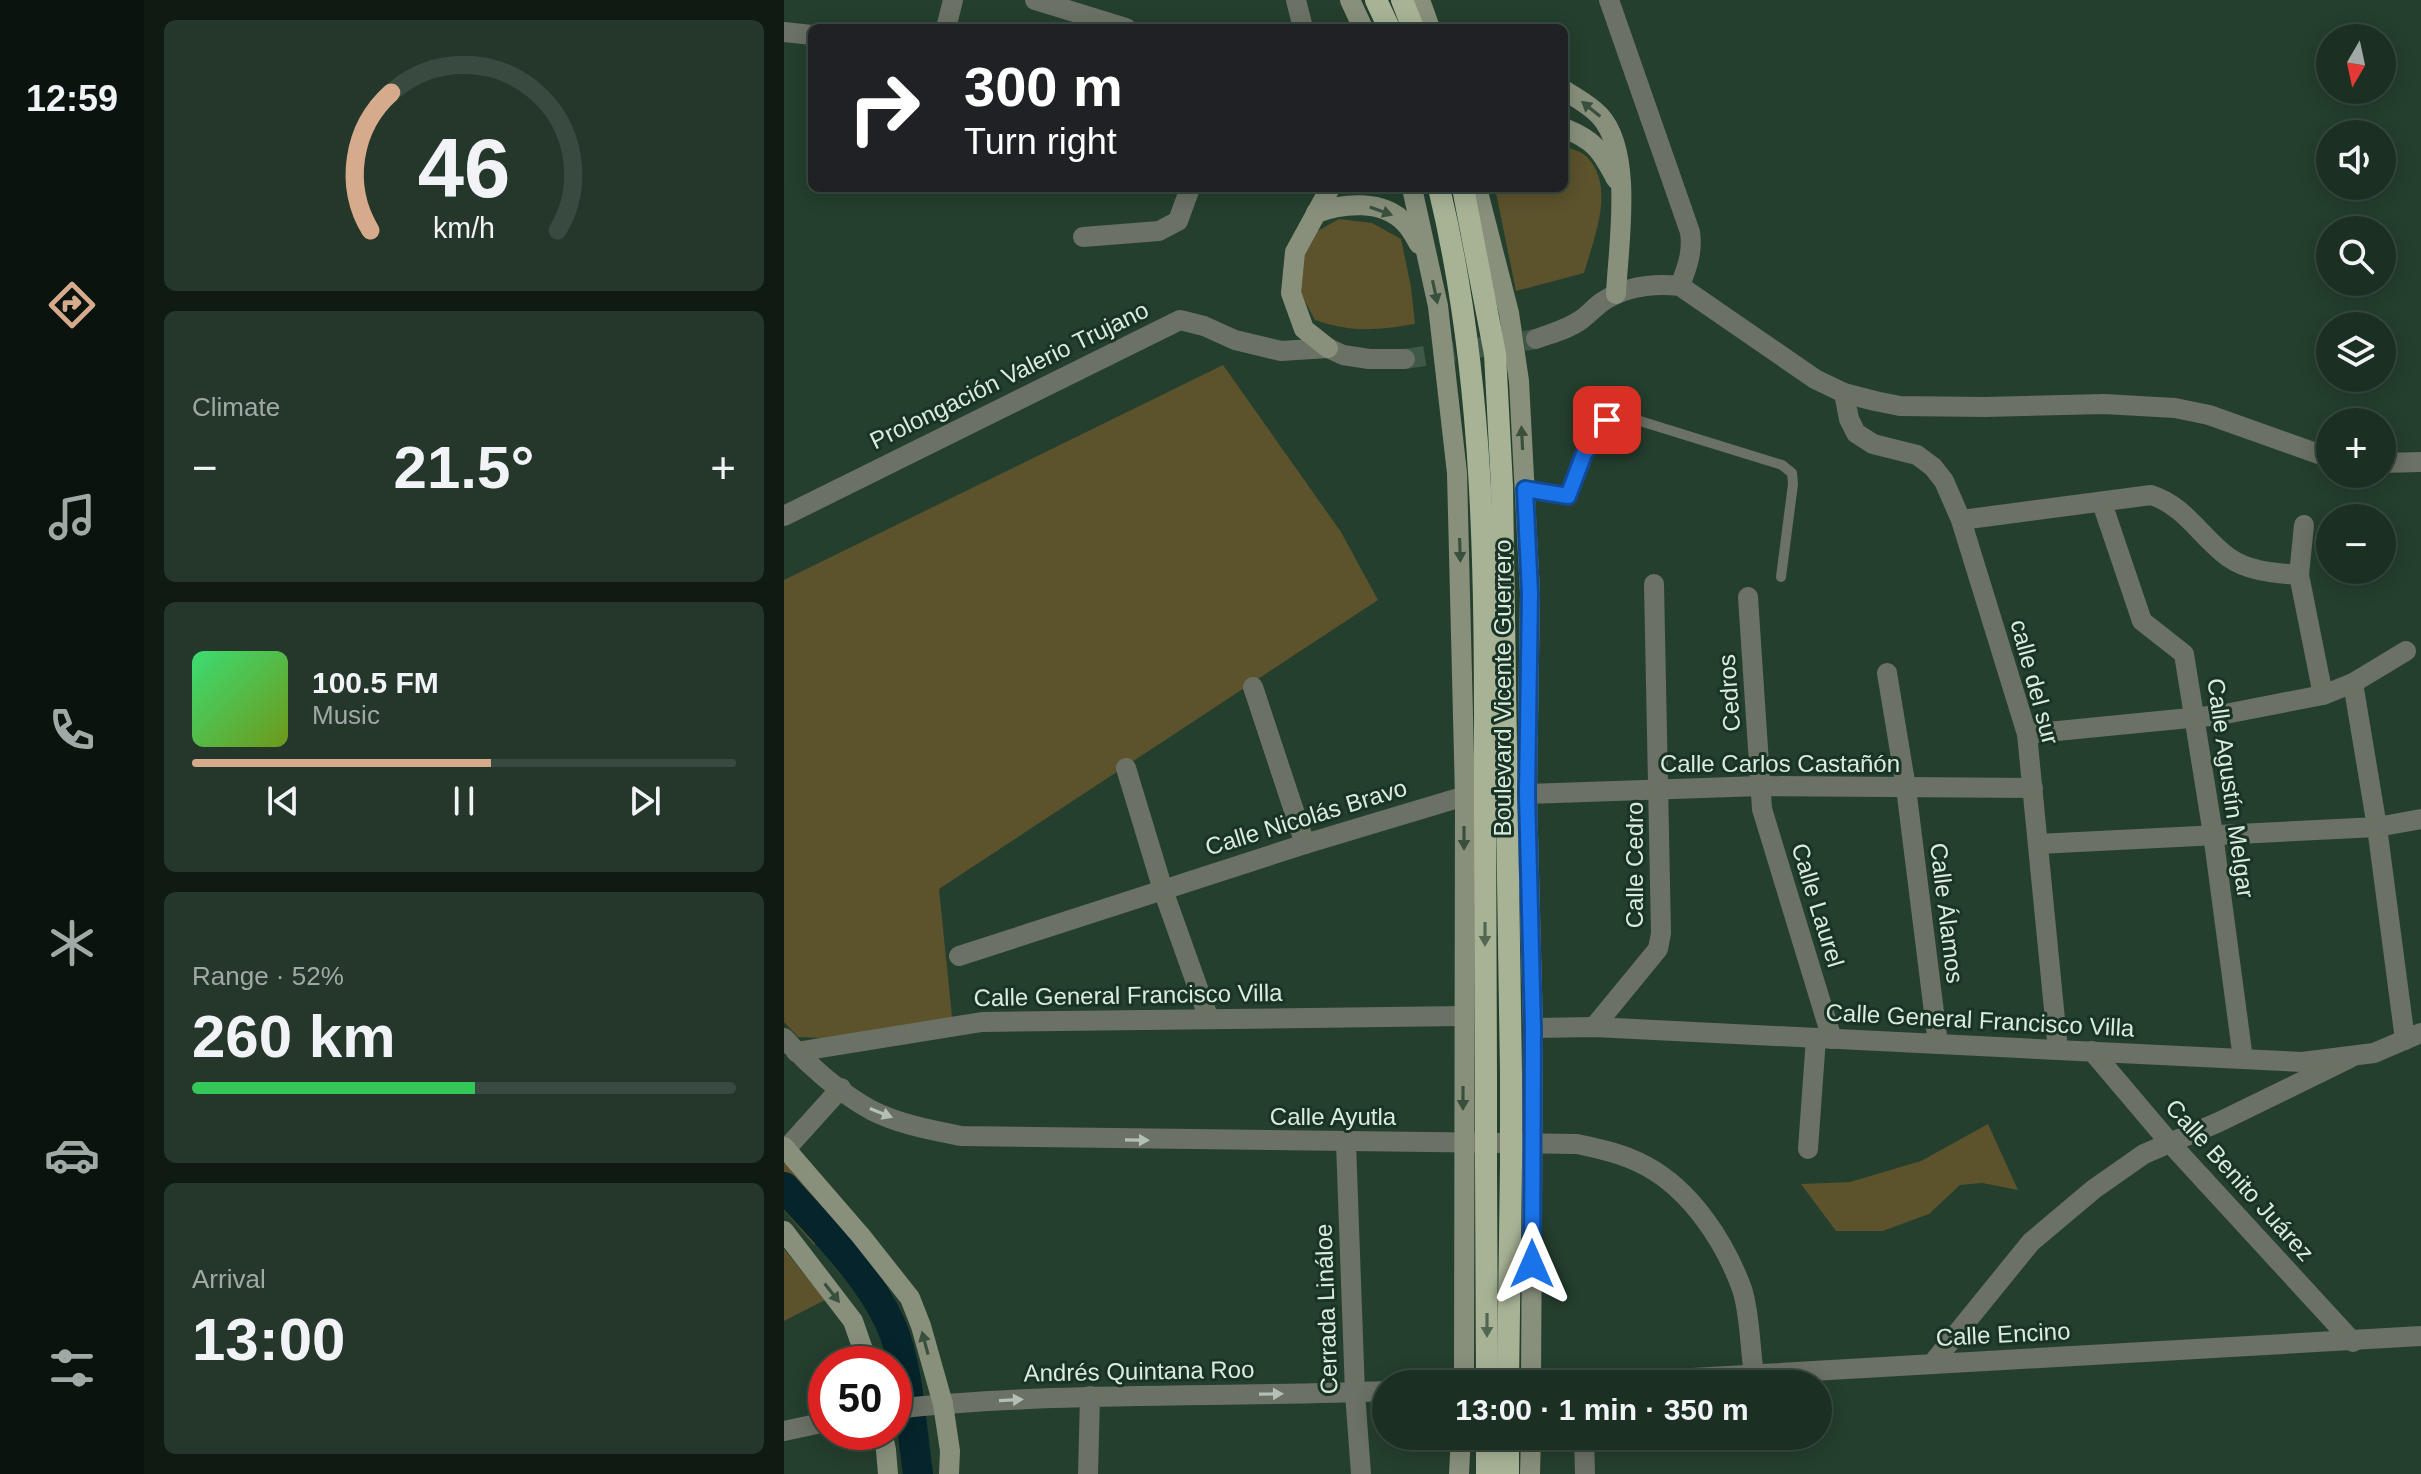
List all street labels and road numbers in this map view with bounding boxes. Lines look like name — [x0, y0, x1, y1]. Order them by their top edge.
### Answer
street label: Prolongación Valerio Trujano — [865, 296, 1153, 454]
street label: Boulevard Vicente Guerrero — [1489, 539, 1516, 837]
street label: calle del sur — [2005, 617, 2065, 747]
street label: Cedros — [1713, 653, 1745, 733]
street label: Calle Agustín Melgar — [2202, 676, 2260, 900]
street label: Calle Carlos Castañón — [1660, 750, 1900, 777]
street label: Calle Nicolás Bravo — [1202, 773, 1410, 861]
street label: Calle Cedro — [1621, 802, 1648, 928]
street label: Calle Laurel — [1786, 840, 1850, 970]
street label: Calle Álamos — [1925, 841, 1969, 985]
street label: Calle General Francisco Villa — [973, 979, 1283, 1011]
street label: Calle General Francisco Villa — [1825, 998, 2136, 1042]
street label: Calle Benito Juárez — [2160, 1094, 2320, 1266]
street label: Calle Ayutla — [1270, 1103, 1397, 1130]
street label: Cerrada Lináloe — [1310, 1223, 1342, 1395]
street label: Calle Encino — [1935, 1317, 2071, 1351]
street label: Andrés Quintana Roo — [1023, 1355, 1255, 1387]

